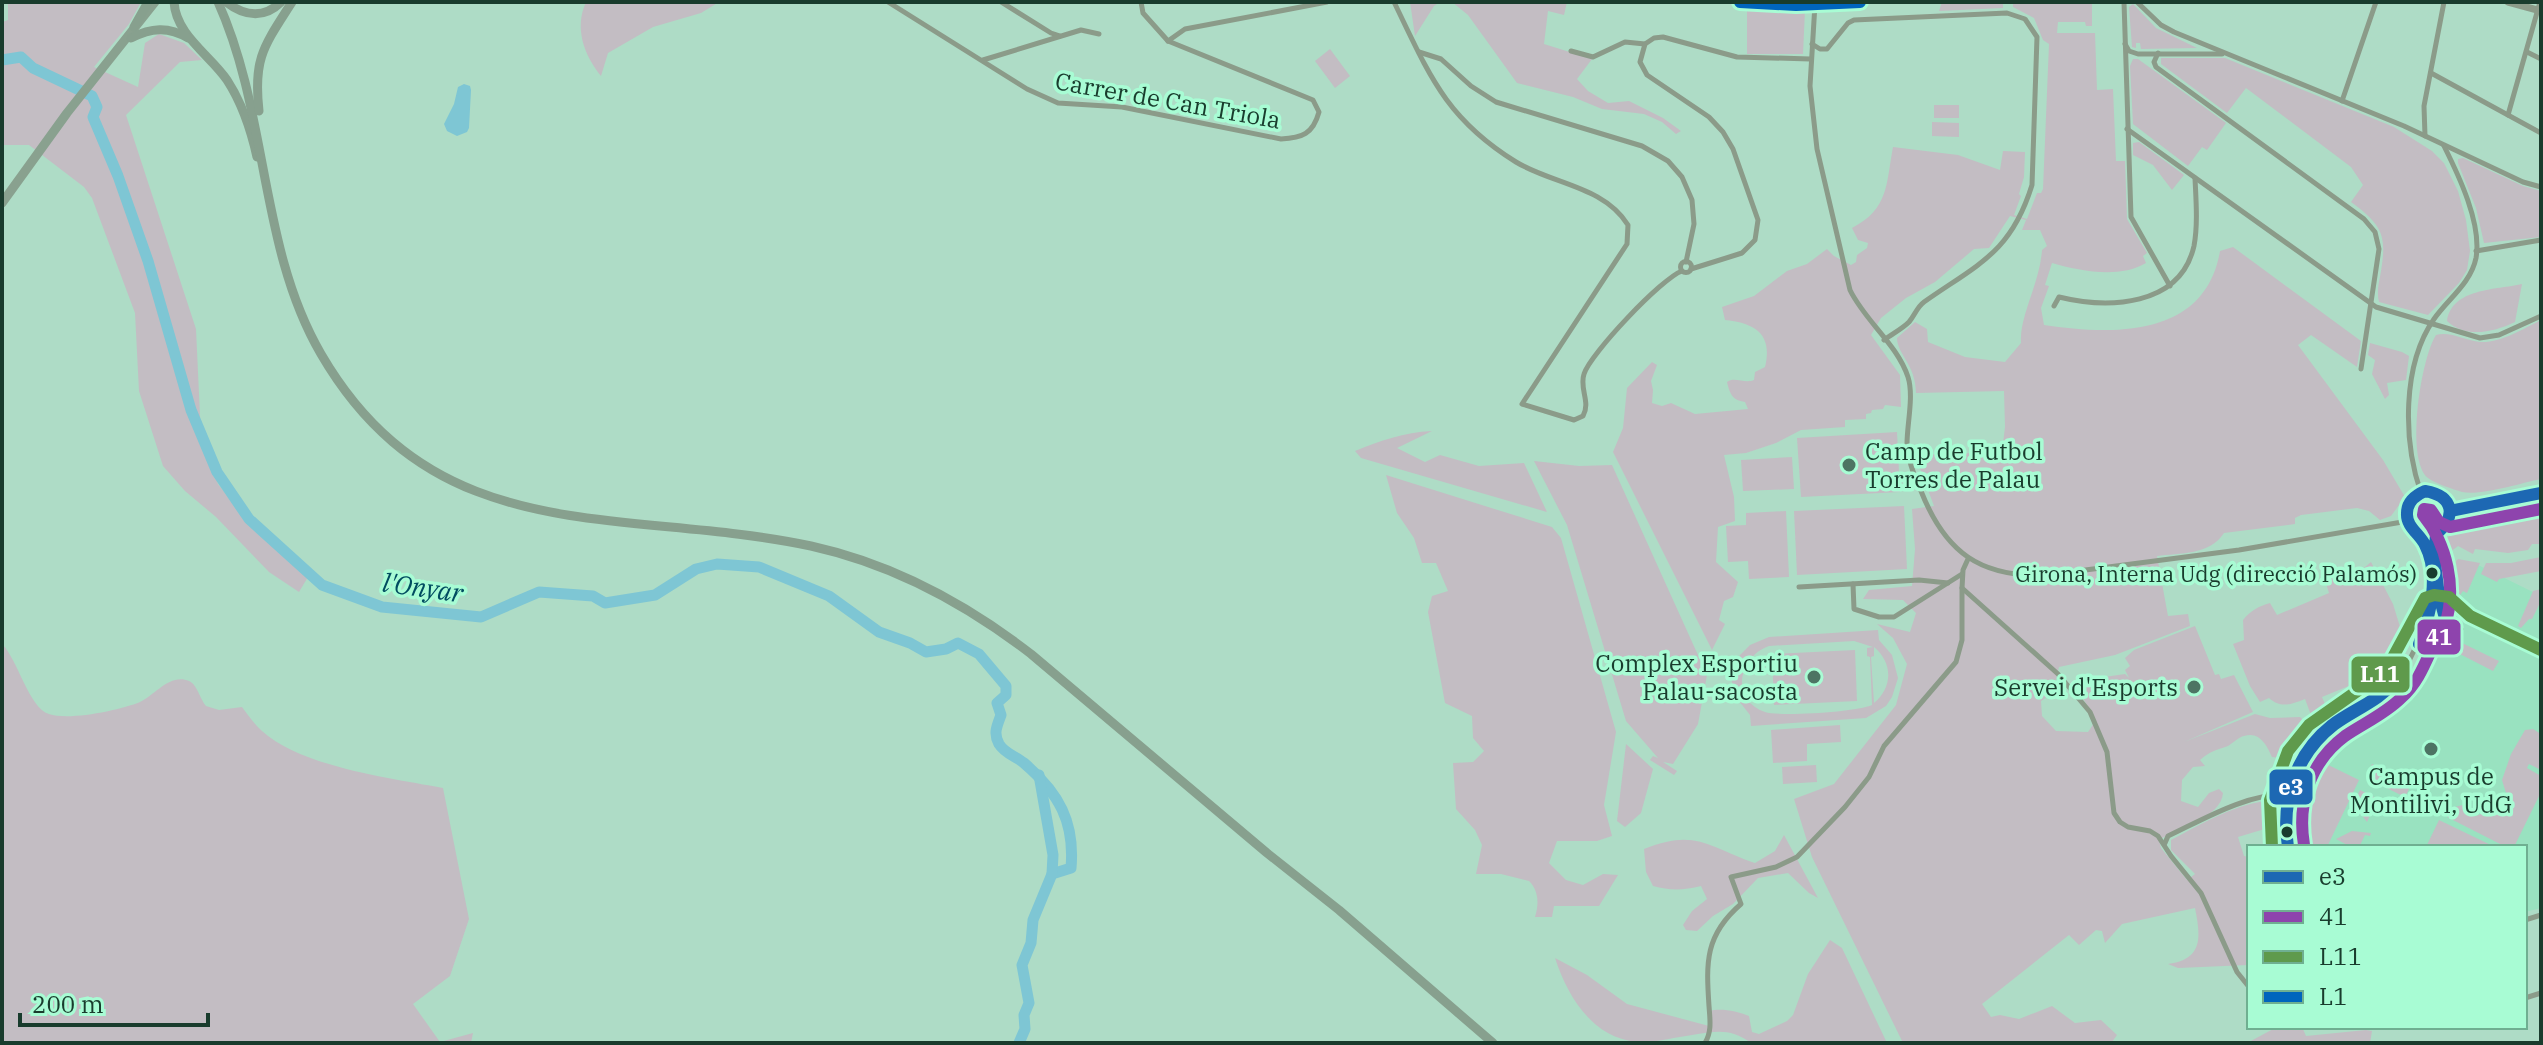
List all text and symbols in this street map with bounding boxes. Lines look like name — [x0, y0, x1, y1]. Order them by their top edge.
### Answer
street label: Carrer de Can Triola — [1053, 64, 1283, 136]
place label: Camp de Futbol Torres de Palau — [1865, 435, 2043, 495]
marker: Camp de Futbol Torres de Palau — [1840, 456, 1858, 474]
place label: Girona, Interna Udg (direcció Palamós) — [2015, 559, 2417, 588]
water label: l'Onyar — [380, 565, 466, 610]
marker: Girona, Interna Udg (direcció Palamós) — [2424, 565, 2440, 581]
line badge: 41 — [2416, 618, 2462, 656]
text: 41 — [2426, 622, 2452, 651]
place label: Complex Esportiu Palau-sacosta — [1595, 647, 1798, 707]
line badge: L11 — [2350, 655, 2411, 694]
text: L11 — [2360, 659, 2400, 688]
marker: Complex Esportiu Palau-sacosta — [1805, 668, 1823, 686]
place label: Servei d'Esports — [1994, 671, 2178, 703]
marker: Servei d'Esports — [2185, 678, 2203, 696]
marker: Campus de Montilivi, UdG — [2422, 740, 2440, 758]
place label: Campus de Montilivi, UdG — [2350, 760, 2512, 820]
line badge: e3 — [2268, 768, 2314, 806]
text: e3 — [2278, 772, 2304, 801]
unlabelled marker — [2279, 824, 2295, 840]
legend — [2247, 845, 2527, 1029]
text: e3 — [2319, 860, 2346, 892]
text: 41 — [2319, 900, 2348, 932]
text: L11 — [2319, 940, 2362, 972]
scale bar — [20, 977, 208, 1027]
text: L1 — [2319, 980, 2348, 1012]
text: 200 m — [32, 988, 104, 1020]

